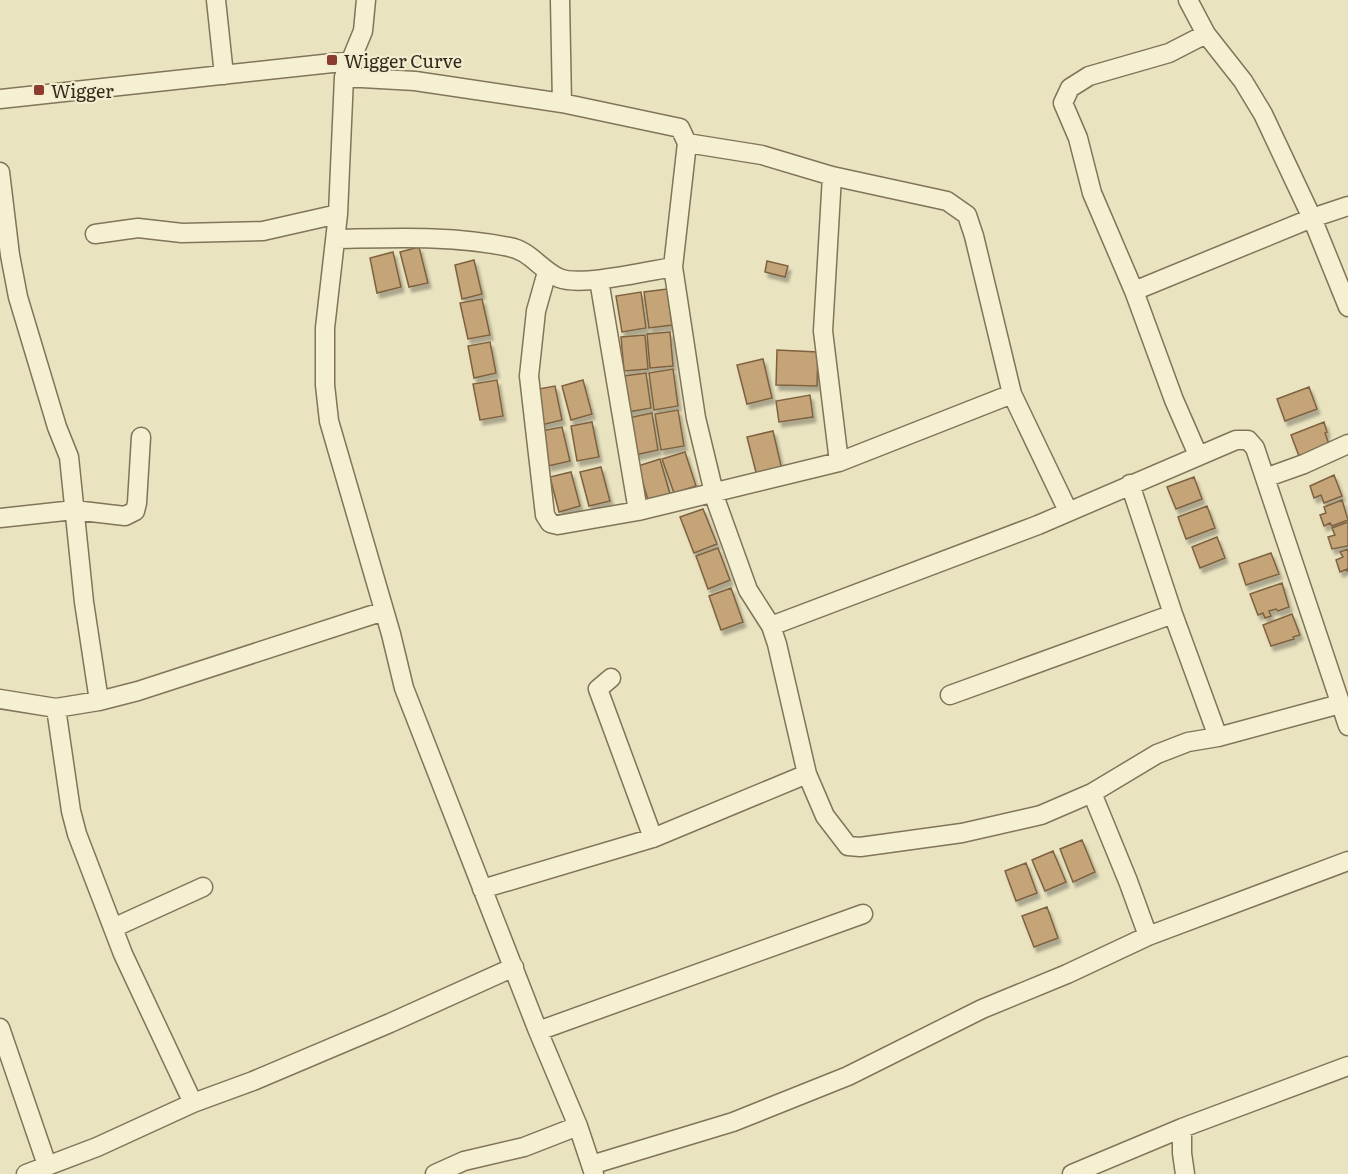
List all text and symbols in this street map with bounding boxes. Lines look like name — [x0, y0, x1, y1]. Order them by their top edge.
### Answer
place label: Wigger Curve — [344, 47, 462, 74]
marker: Wigger Curve — [325, 53, 339, 67]
place label: Wigger — [51, 77, 114, 104]
marker: Wigger — [32, 83, 46, 97]

